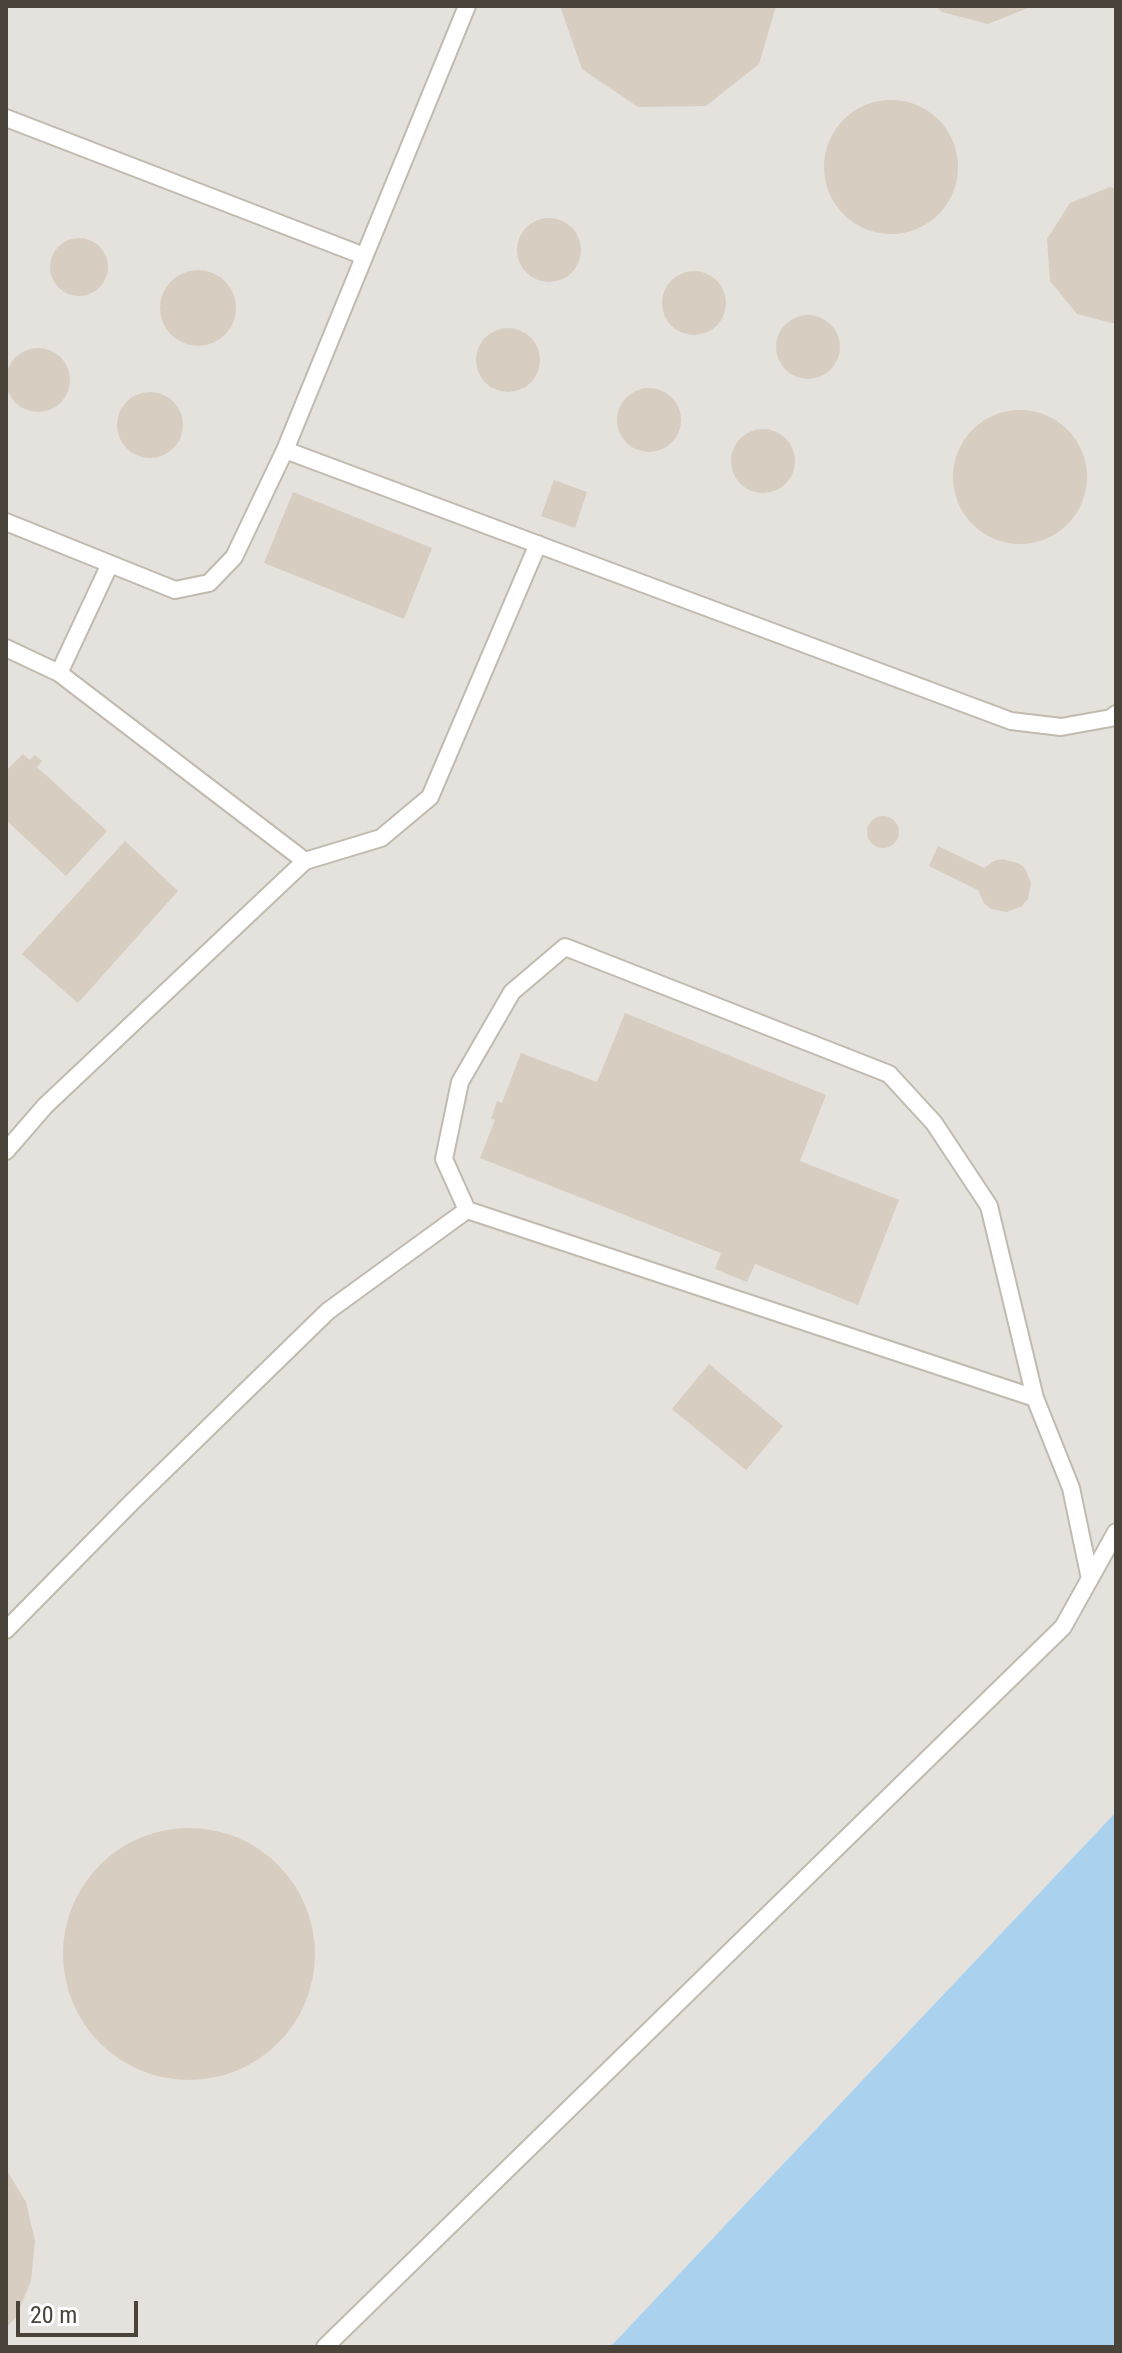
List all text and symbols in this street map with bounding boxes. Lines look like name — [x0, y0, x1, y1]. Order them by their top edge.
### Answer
scale bar — [20, 2285, 142, 2335]
text: 20 m — [30, 2301, 77, 2329]

